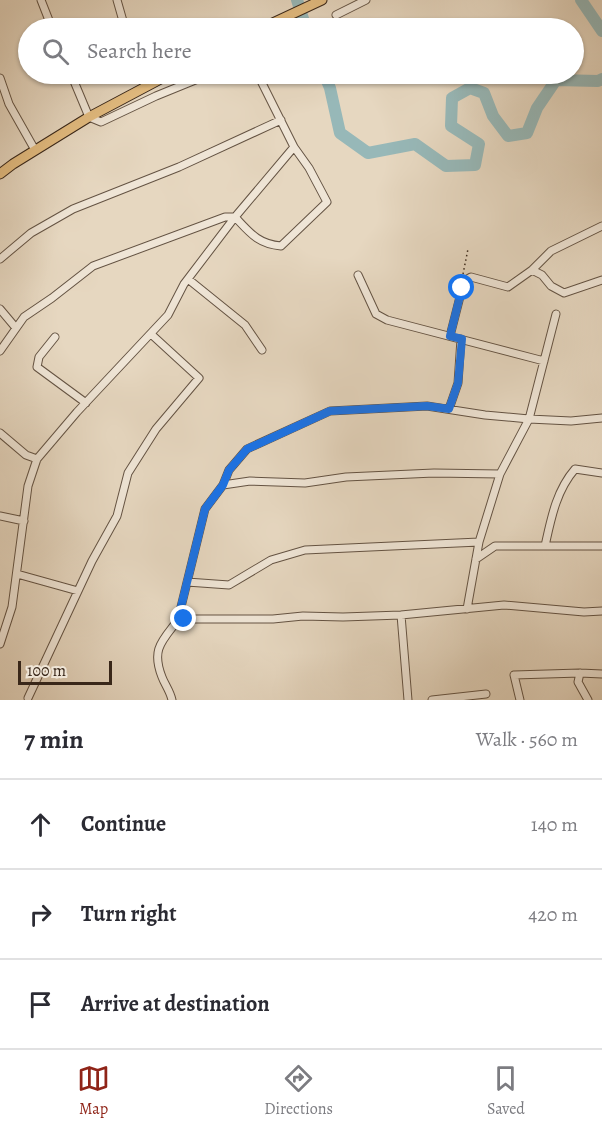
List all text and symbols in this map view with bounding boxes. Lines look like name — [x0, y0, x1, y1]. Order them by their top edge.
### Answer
search box — [18, 18, 584, 84]
icon: search — [39, 35, 72, 68]
text: Search here — [87, 36, 192, 66]
route start — [448, 274, 474, 300]
route end — [170, 605, 196, 631]
scale bar — [18, 658, 112, 686]
text: 100 m — [27, 660, 66, 682]
text: 7 min — [24, 722, 84, 757]
text: Walk · 560 m — [476, 726, 578, 753]
icon: ahead — [24, 808, 57, 841]
text: Continue — [81, 809, 166, 839]
text: 140 m — [531, 811, 578, 838]
icon: right — [24, 898, 57, 931]
text: Turn right — [81, 899, 177, 929]
text: 420 m — [528, 901, 578, 928]
icon: arrive — [24, 988, 57, 1021]
text: Arrive at destination — [81, 989, 270, 1019]
tab: Map — [77, 1062, 110, 1120]
tab: Directions — [264, 1062, 333, 1120]
tab: Saved — [487, 1062, 525, 1120]

